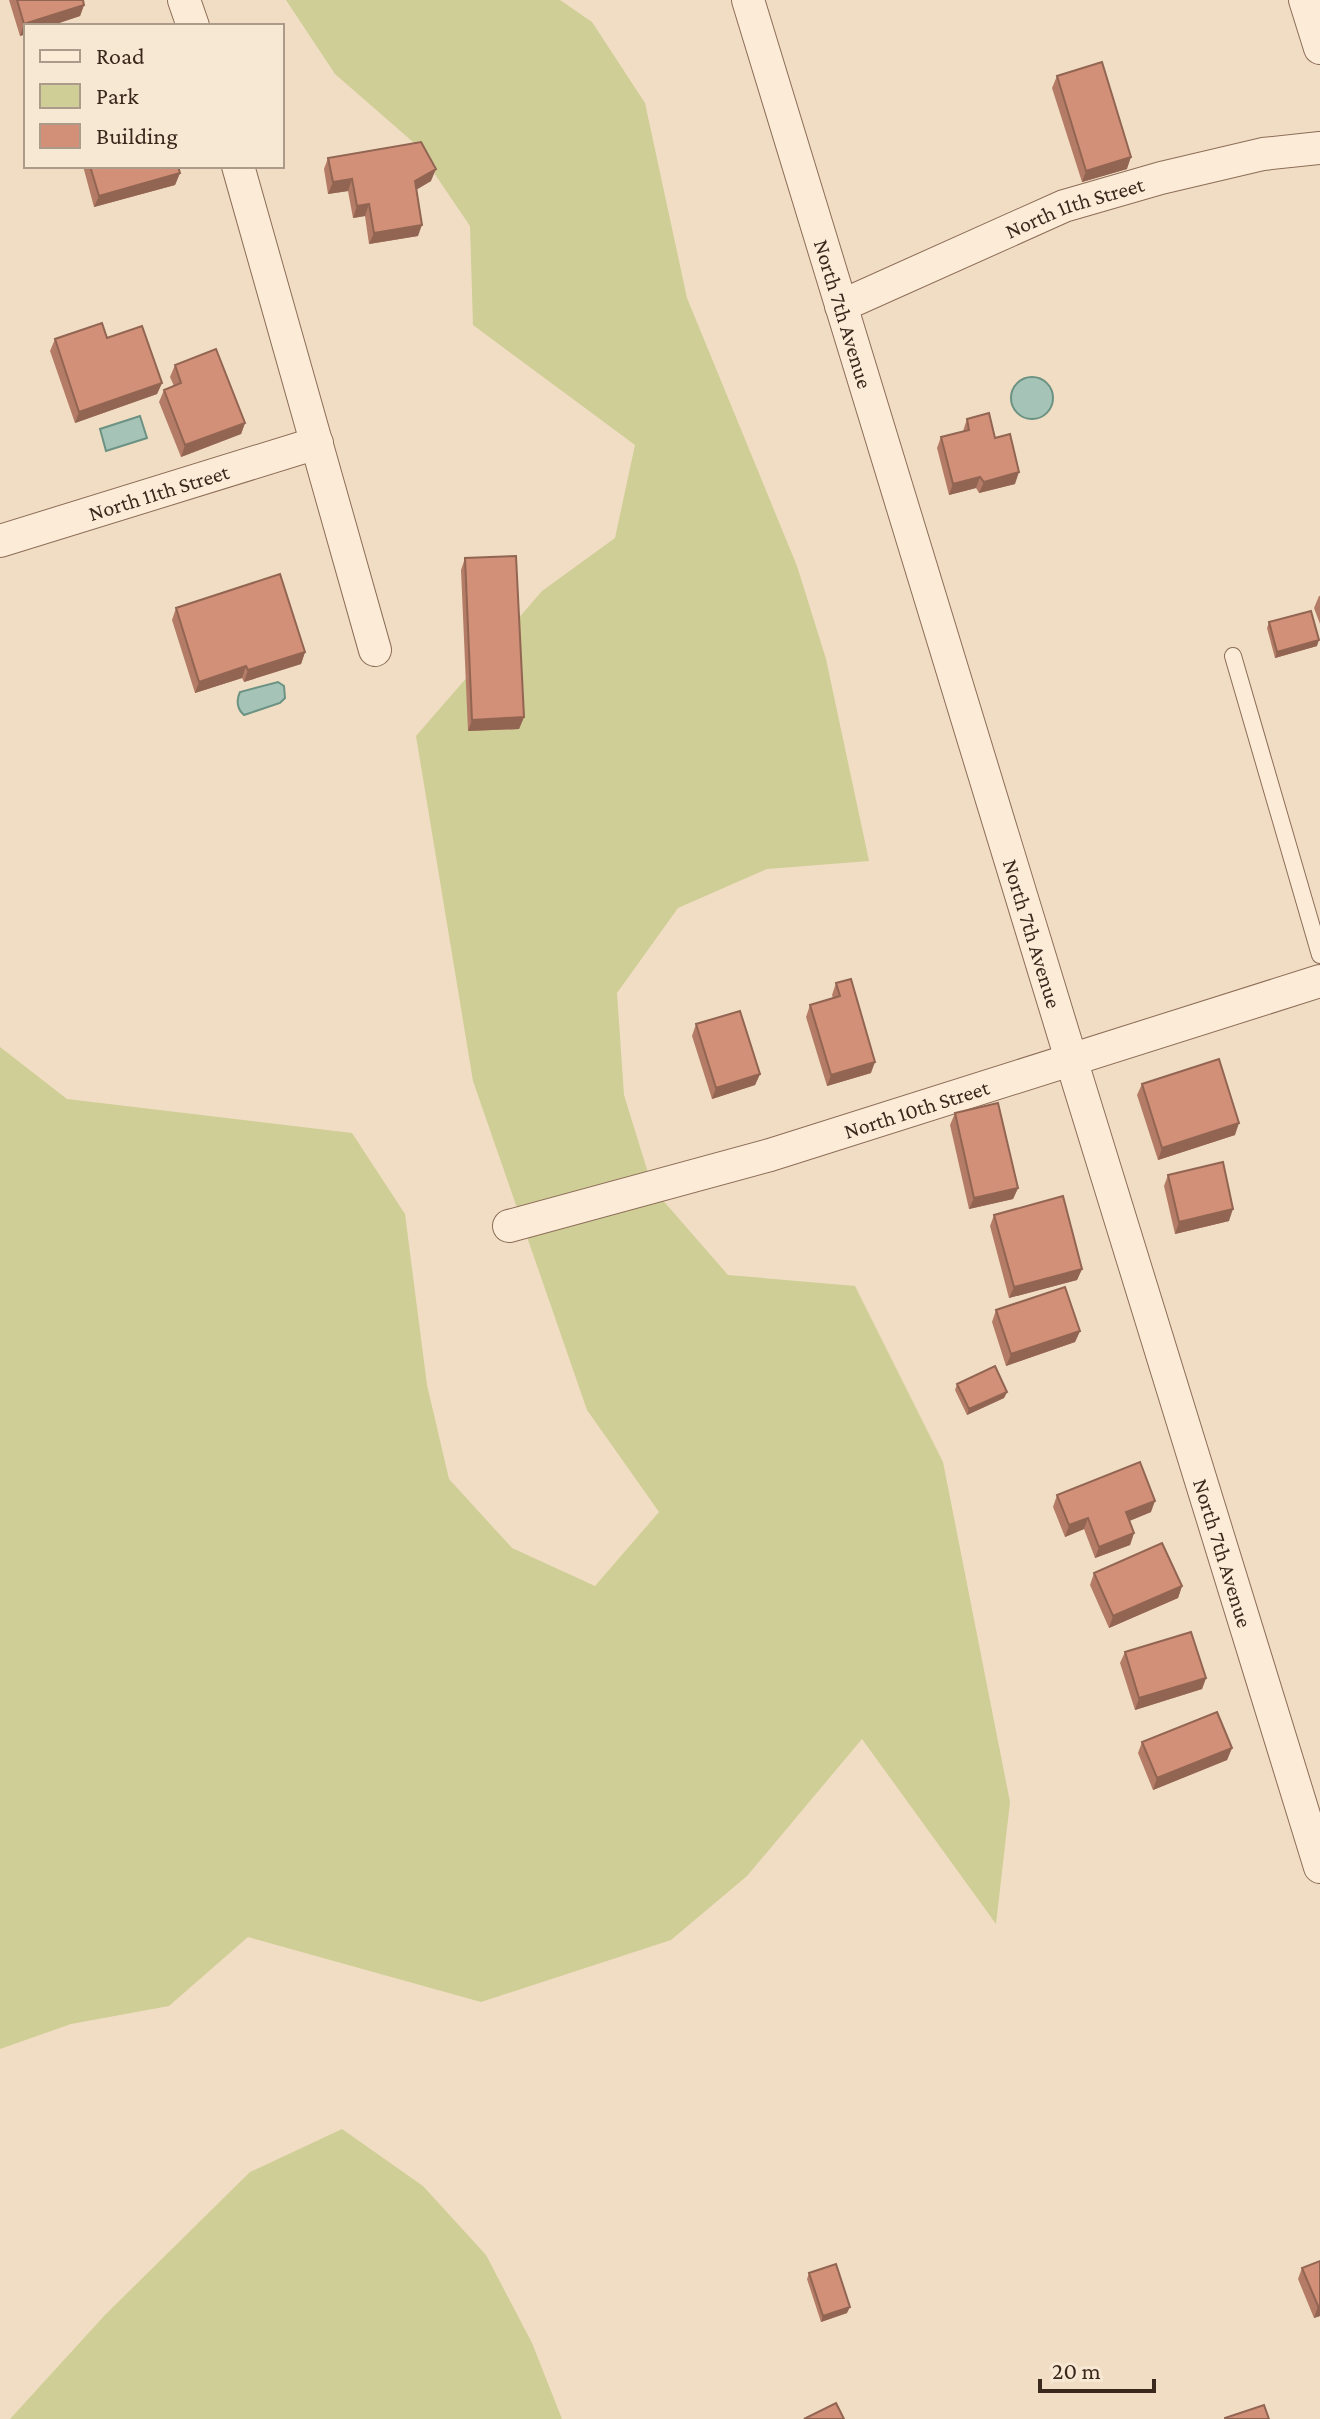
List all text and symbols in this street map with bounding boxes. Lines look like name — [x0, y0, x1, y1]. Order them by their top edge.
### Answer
legend — [24, 24, 284, 168]
text: Road — [96, 42, 145, 69]
text: Park — [96, 82, 139, 109]
text: Building — [96, 122, 178, 149]
street label: North 11th Street — [1001, 171, 1147, 243]
street label: North 7th Avenue — [809, 236, 878, 391]
street label: North 11th Street — [85, 458, 233, 525]
street label: North 7th Avenue — [998, 856, 1067, 1011]
street label: North 10th Street — [841, 1074, 993, 1143]
street label: North 7th Avenue — [1189, 1475, 1258, 1630]
scale bar — [1040, 2343, 1154, 2393]
text: 20 m — [1052, 2357, 1101, 2384]

